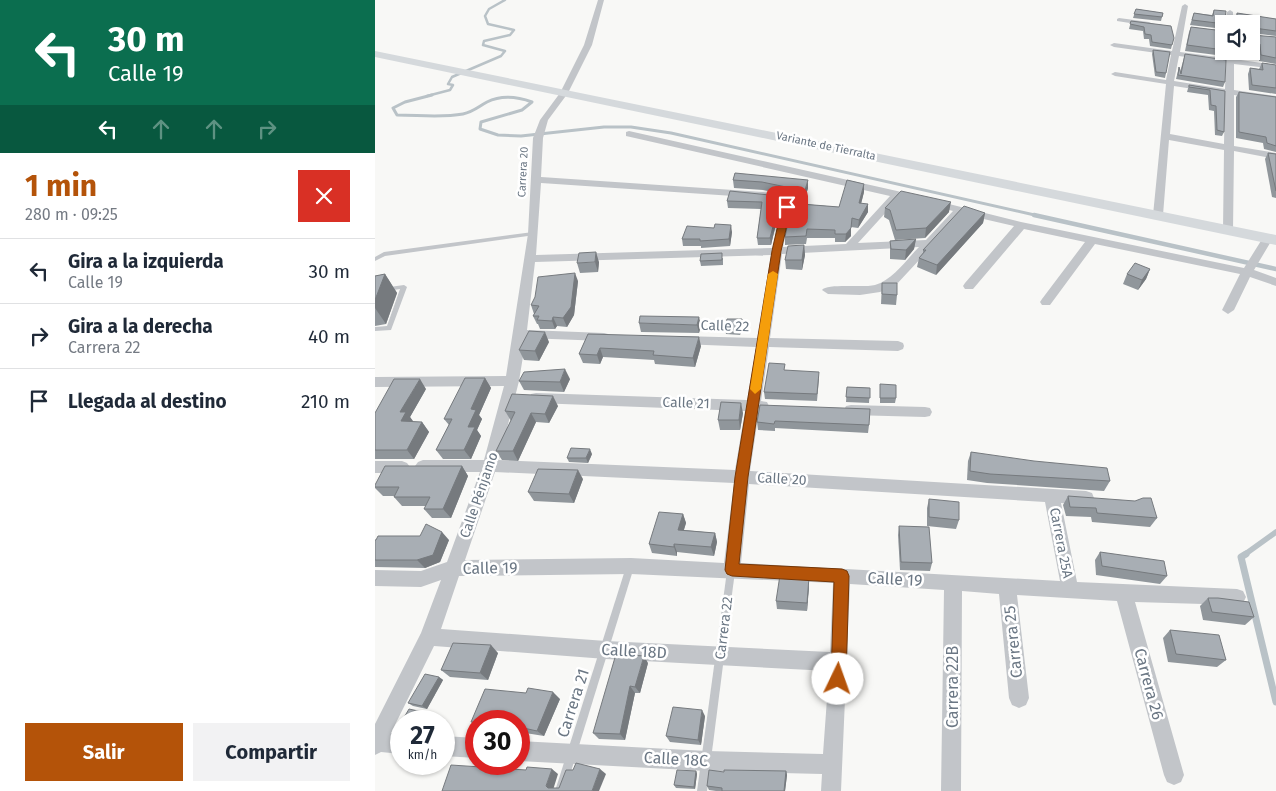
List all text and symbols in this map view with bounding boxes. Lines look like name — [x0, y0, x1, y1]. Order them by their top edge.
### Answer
map controls — [1215, 15, 1260, 60]
button: sound — [1215, 15, 1260, 60]
text: 30 m — [108, 18, 185, 60]
icon: left — [25, 20, 90, 85]
text: Calle 19 — [108, 60, 184, 87]
icon: left — [94, 115, 122, 143]
icon: ahead — [147, 115, 175, 143]
icon: ahead — [200, 115, 228, 143]
icon: right — [253, 115, 281, 143]
street label: Variante de Tierralta — [775, 129, 877, 163]
street label: Carrera 20 — [515, 146, 531, 198]
text: 1 min — [25, 168, 97, 204]
button: close — [298, 170, 350, 222]
pin — [766, 186, 808, 228]
icon: arrive — [773, 193, 801, 221]
text: 280 m · 09:25 — [25, 205, 118, 224]
text: Gira a la izquierda — [68, 250, 224, 273]
icon: left — [25, 257, 53, 285]
text: 30 m — [309, 260, 350, 283]
text: Calle 19 — [68, 273, 123, 292]
text: Gira a la derecha — [68, 315, 213, 338]
street label: Calle 22 — [700, 317, 750, 335]
icon: right — [25, 322, 53, 350]
text: 40 m — [308, 325, 350, 348]
text: Carrera 22 — [68, 338, 141, 357]
icon: arrive — [25, 387, 53, 415]
text: Llegada al destino — [68, 390, 227, 413]
text: 210 m — [301, 390, 350, 413]
street label: Calle 21 — [662, 394, 710, 412]
street label: Calle Pénjamo — [456, 450, 502, 540]
street label: Calle 20 — [757, 469, 807, 489]
street label: Carrera 25A — [1046, 506, 1076, 580]
street label: Calle 19 — [462, 558, 518, 578]
street label: Calle 19 — [867, 568, 923, 590]
street label: Carrera 22 — [712, 595, 736, 661]
street label: Carrera 25 — [1000, 605, 1026, 679]
street label: Calle 18D — [601, 640, 667, 662]
street label: Carrera 22B — [943, 646, 962, 728]
street label: Carrera 26 — [1130, 646, 1168, 722]
position arrow — [811, 652, 863, 704]
street label: Carrera 21 — [553, 666, 593, 740]
speed limit sign: 30 — [465, 710, 530, 775]
text: 27 — [410, 721, 435, 751]
button: Salir — [25, 723, 183, 781]
button: Compartir — [193, 723, 350, 781]
text: km/h — [408, 748, 437, 762]
street label: Calle 18C — [643, 748, 709, 770]

